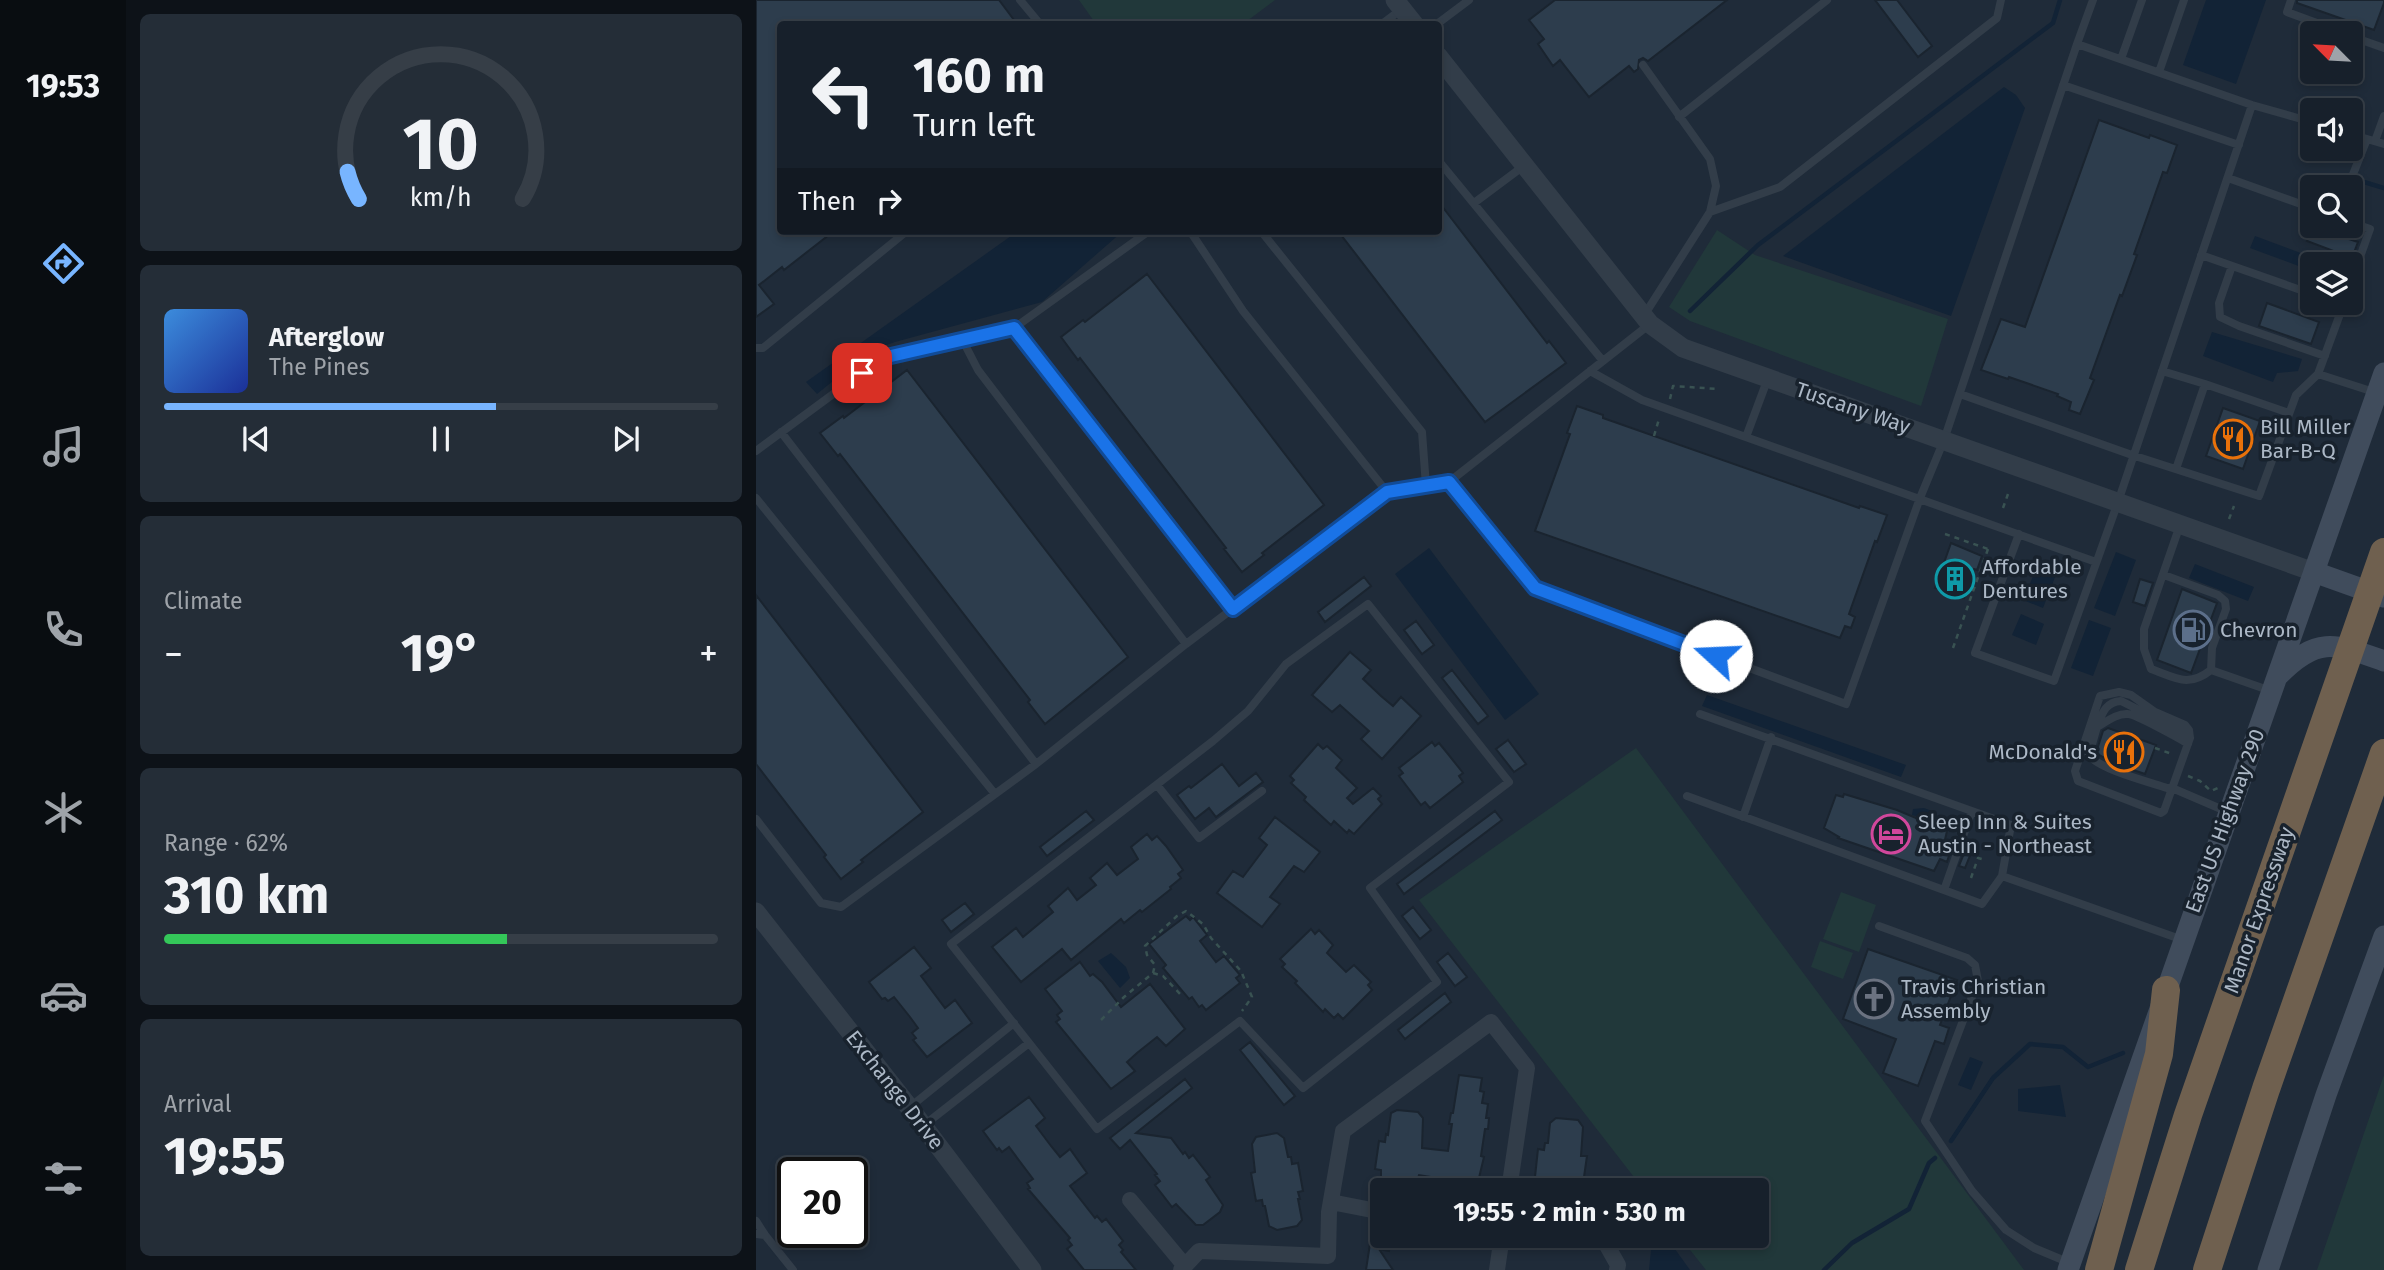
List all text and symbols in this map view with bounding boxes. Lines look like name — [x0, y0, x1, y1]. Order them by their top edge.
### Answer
north arrow — [2300, 21, 2362, 84]
map controls — [2300, 21, 2363, 315]
text: 160 m — [913, 46, 1045, 105]
icon: left — [798, 49, 889, 140]
text: 19:53 — [26, 67, 100, 105]
button: sound — [2300, 98, 2363, 161]
text: 10 — [403, 101, 479, 188]
text: Turn left — [913, 106, 1035, 144]
button: search — [2300, 175, 2363, 238]
text: km/h — [410, 182, 472, 212]
icon: right — [870, 182, 908, 220]
text: Then — [798, 186, 856, 217]
icon: directions — [39, 239, 88, 288]
button: layers — [2300, 252, 2363, 315]
text: Afterglow — [269, 322, 384, 353]
pin — [832, 343, 892, 403]
text: The Pines — [269, 353, 370, 381]
icon: arrive — [843, 354, 881, 392]
street label: Tuscany Way — [1792, 376, 1914, 440]
place label: Bill Miller Bar-B-Q — [2260, 414, 2351, 464]
restaurant icon: Bill Miller Bar-B-Q — [2212, 418, 2254, 460]
icon: previous — [237, 420, 275, 458]
icon: pause — [422, 420, 460, 458]
icon: next — [607, 420, 645, 458]
icon: music — [39, 422, 88, 471]
place label: Affordable Dentures — [1982, 554, 2082, 604]
building icon: Affordable Dentures — [1934, 558, 1976, 600]
text: Climate — [164, 587, 243, 615]
icon: phone — [39, 605, 88, 654]
fuel station icon: Chevron — [2172, 609, 2214, 651]
place label: Chevron — [2220, 617, 2298, 643]
position arrow — [1679, 619, 1753, 693]
text: 19° — [401, 622, 481, 685]
text: − — [164, 631, 183, 677]
text: + — [699, 631, 718, 677]
street label: East US Highway 290 — [2180, 725, 2270, 917]
restaurant icon: McDonald's — [2103, 731, 2145, 773]
place label: McDonald's — [1989, 739, 2097, 765]
icon: climate — [39, 788, 88, 837]
place label: Sleep Inn & Suites Austin - Northeast — [1918, 809, 2092, 859]
hotel icon: Sleep Inn & Suites Austin - Northeast — [1870, 813, 1912, 855]
street label: Manor Expressway — [2218, 823, 2300, 997]
text: Range · 62% — [164, 829, 288, 857]
text: 310 km — [164, 864, 329, 927]
icon: car — [39, 971, 88, 1020]
place label: Travis Christian Assembly — [1901, 974, 2046, 1024]
church icon: Travis Christian Assembly — [1853, 978, 1895, 1020]
street label: Exchange Drive — [840, 1025, 950, 1155]
text: Arrival — [164, 1090, 231, 1118]
text: 19:55 — [164, 1125, 286, 1188]
icon: filters — [39, 1154, 88, 1203]
speed limit sign: 20 — [777, 1157, 868, 1248]
text: 19:55 · 2 min · 530 m — [1453, 1197, 1686, 1228]

